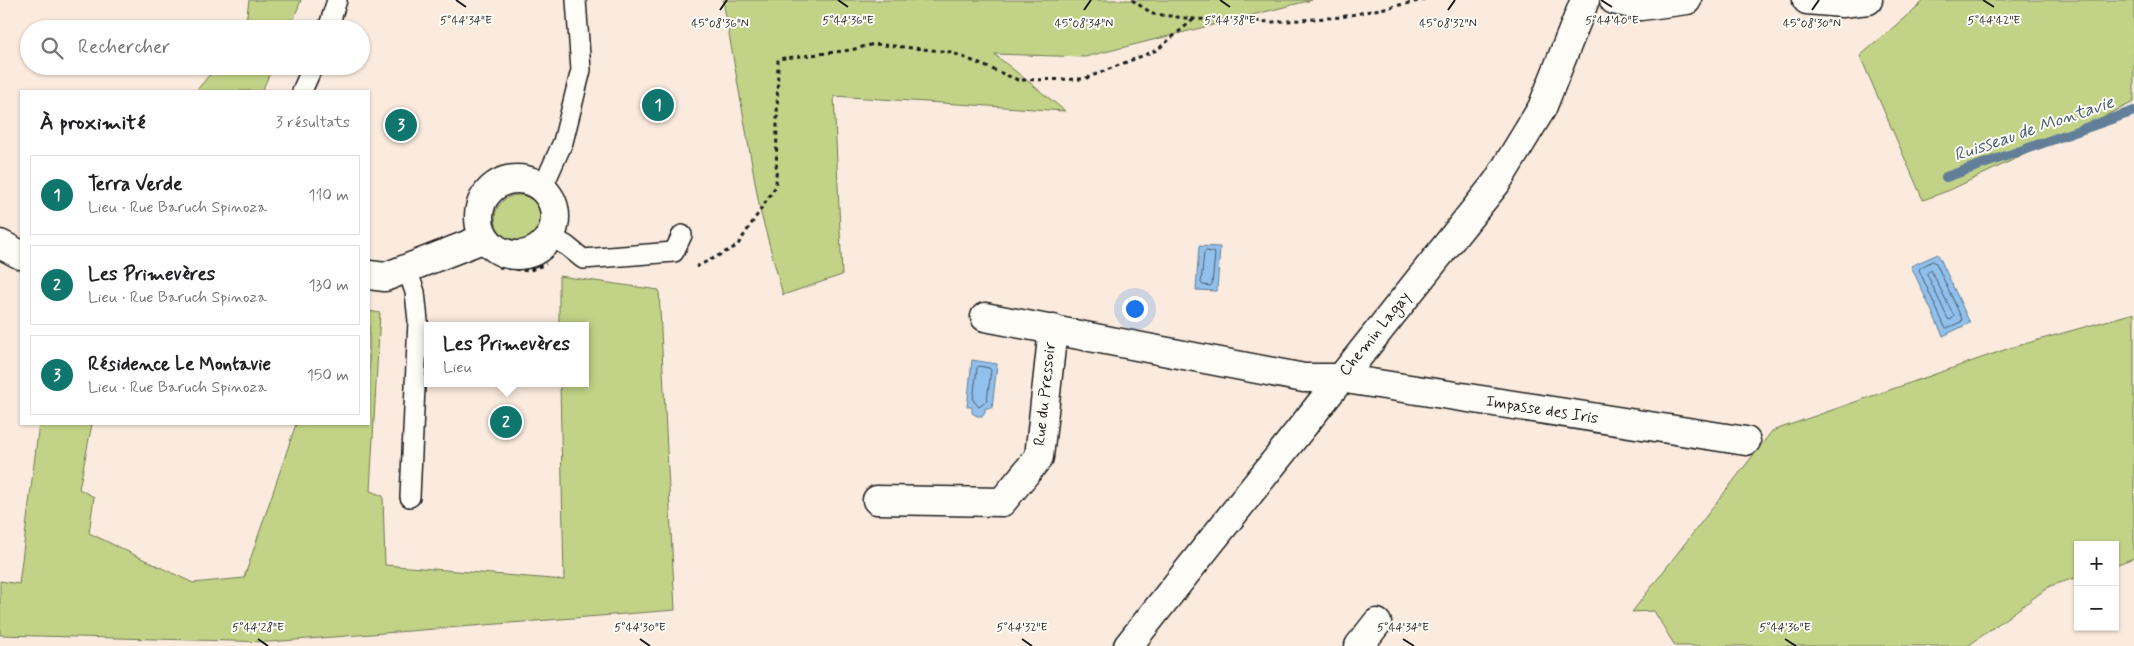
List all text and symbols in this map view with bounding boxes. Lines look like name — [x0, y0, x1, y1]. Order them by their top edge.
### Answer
text: 5°44'34"E — [440, 13, 492, 29]
text: 5°44'36"E — [822, 13, 874, 29]
text: 5°44'38"E — [1204, 13, 1256, 29]
text: 5°44'40"E — [1585, 13, 1639, 29]
text: 5°44'42"E — [1968, 13, 2020, 29]
text: 45°08'36"N — [691, 16, 749, 32]
text: 45°08'34"N — [1055, 16, 1113, 32]
text: 45°08'32"N — [1419, 16, 1477, 32]
text: 45°08'30"N — [1783, 16, 1841, 32]
search box — [20, 20, 370, 75]
icon: search — [38, 34, 66, 62]
text: Rechercher — [78, 35, 170, 60]
pin: 1 — [642, 86, 674, 124]
water label: Ruisseau de Montavie — [1951, 90, 2118, 168]
pin: 3 — [385, 106, 417, 144]
text: À proximité — [40, 109, 146, 137]
text: 3 résultats — [276, 112, 350, 133]
text: Terra Verde — [88, 172, 182, 197]
text: 1 — [53, 185, 61, 206]
text: 110 m — [308, 185, 349, 206]
text: Lieu · Rue Baruch Spinoza — [88, 197, 267, 218]
text: Les Primevères — [88, 262, 215, 287]
text: 2 — [53, 275, 61, 296]
text: 130 m — [308, 275, 349, 296]
text: Lieu · Rue Baruch Spinoza — [88, 287, 267, 308]
street label: Chemin Lagay — [1335, 287, 1416, 381]
your location — [1122, 296, 1148, 322]
popup — [424, 322, 589, 387]
text: Les Primevères — [443, 332, 570, 357]
street label: Rue du Pressoir — [1029, 341, 1061, 447]
text: Résidence Le Montavie — [88, 352, 271, 377]
text: Lieu — [443, 357, 472, 378]
text: 3 — [53, 365, 61, 386]
text: 150 m — [307, 365, 349, 386]
text: Lieu · Rue Baruch Spinoza — [88, 377, 267, 398]
street label: Impasse des Iris — [1484, 391, 1600, 429]
pin: 2 — [490, 403, 522, 441]
map controls — [2074, 541, 2119, 631]
button: + — [2074, 541, 2119, 586]
button: − — [2074, 586, 2119, 631]
text: 5°44'28"E — [232, 620, 284, 636]
text: 5°44'30"E — [614, 620, 666, 636]
text: 5°44'32"E — [996, 620, 1048, 636]
text: 5°44'34"E — [1377, 620, 1429, 636]
text: 5°44'36"E — [1759, 620, 1811, 636]

